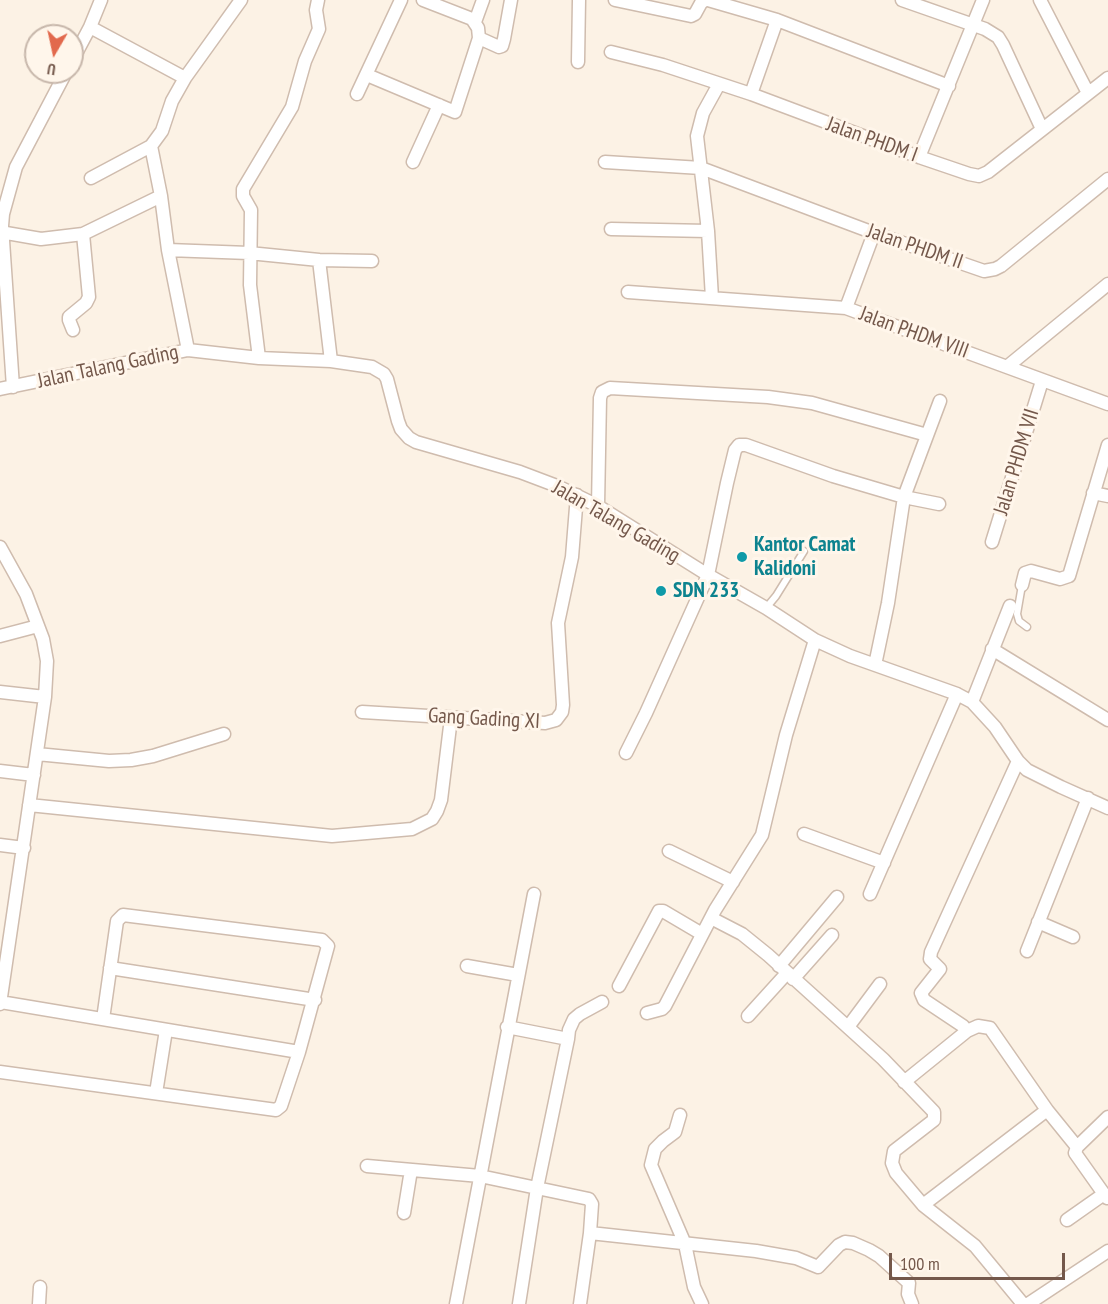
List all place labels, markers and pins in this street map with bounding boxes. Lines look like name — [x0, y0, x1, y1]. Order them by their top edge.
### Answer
place label: Kantor Camat Kalidoni — [754, 532, 855, 582]
marker: Kantor Camat Kalidoni — [735, 550, 749, 564]
place label: SDN 233 — [673, 578, 739, 604]
marker: SDN 233 — [654, 584, 668, 598]

